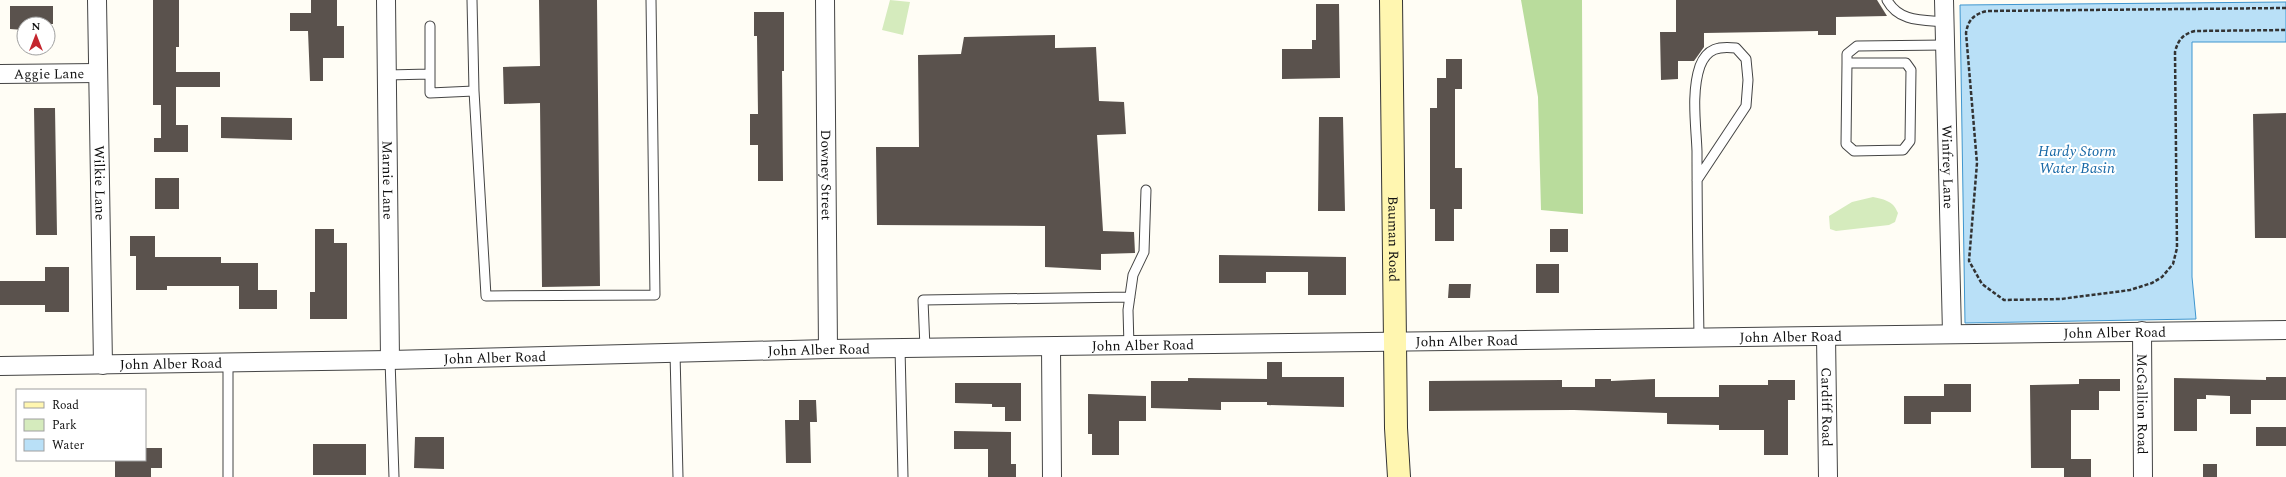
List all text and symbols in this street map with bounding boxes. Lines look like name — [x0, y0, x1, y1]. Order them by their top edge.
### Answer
north arrow — [16, 16, 56, 56]
text: N — [32, 18, 41, 35]
street label: Aggie Lane — [14, 63, 85, 84]
street label: Winfrey Lane — [1937, 125, 1960, 209]
street label: Downey Street — [816, 129, 837, 221]
street label: Marnie Lane — [377, 140, 399, 220]
water label: Hardy Storm Water Basin — [2038, 140, 2117, 180]
street label: Wilkie Lane — [89, 145, 111, 221]
street label: Bauman Road — [1383, 196, 1405, 282]
street label: John Alber Road — [2063, 321, 2166, 343]
street label: John Alber Road — [1739, 325, 1842, 348]
street label: John Alber Road — [1415, 330, 1518, 352]
street label: John Alber Road — [1091, 334, 1194, 356]
street label: John Alber Road — [767, 338, 870, 361]
street label: John Alber Road — [443, 346, 547, 369]
street label: John Alber Road — [120, 352, 223, 375]
street label: McGallion Road — [2132, 353, 2153, 455]
street label: Cardiff Road — [1816, 367, 1838, 447]
legend — [16, 389, 146, 461]
text: Road — [52, 396, 79, 415]
text: Park — [52, 416, 77, 435]
text: Water — [52, 436, 84, 455]

